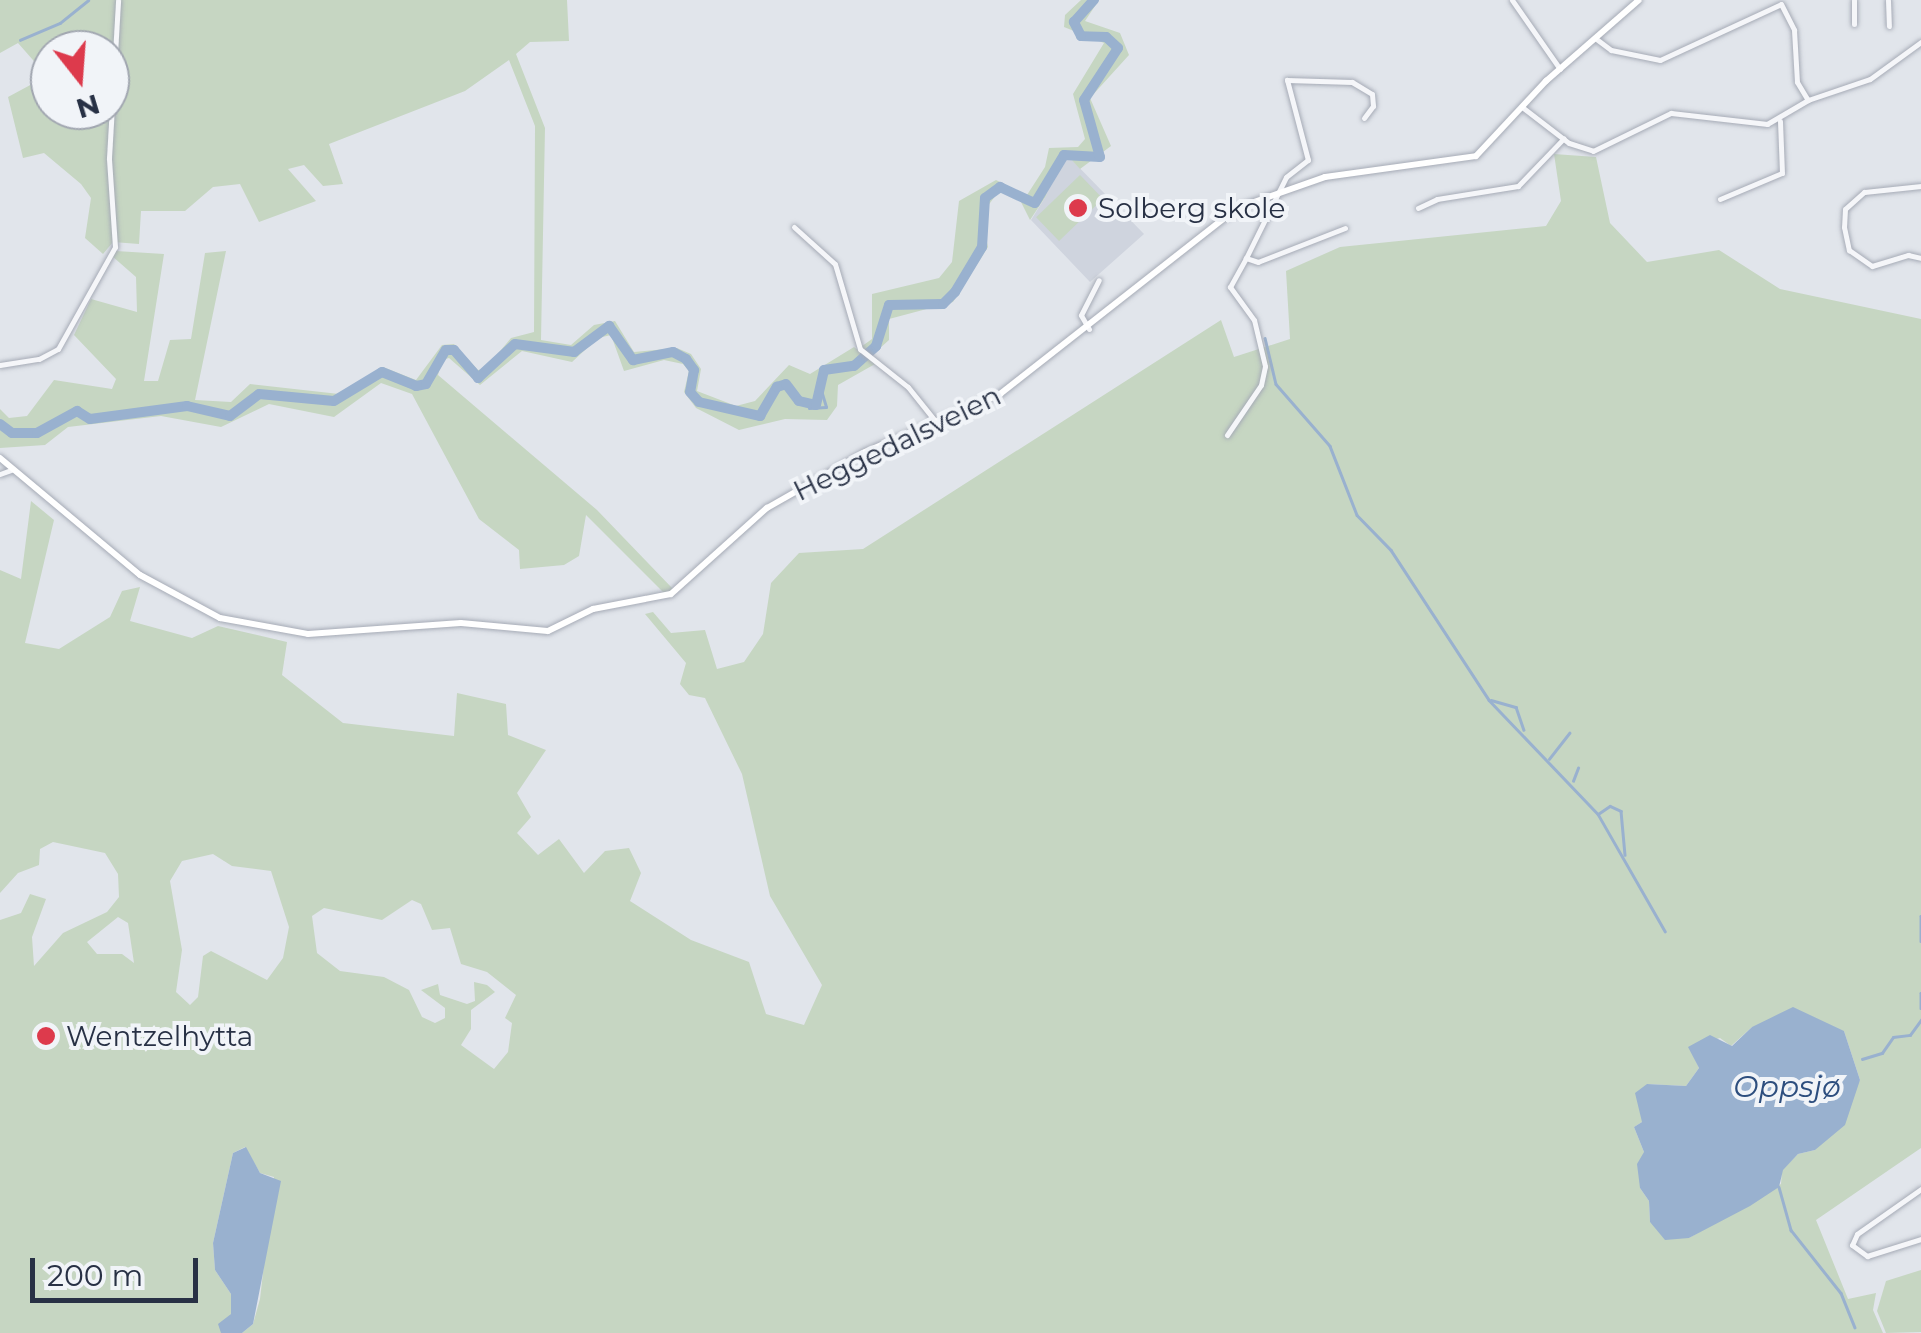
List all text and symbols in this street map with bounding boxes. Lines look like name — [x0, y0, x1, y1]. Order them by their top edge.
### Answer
north arrow — [30, 30, 130, 130]
text: N — [72, 87, 104, 126]
place label: Solberg skole — [1098, 191, 1285, 225]
marker: Solberg skole — [1067, 197, 1089, 219]
street label: Heggedalsveien — [788, 378, 1006, 508]
place label: Wentzelhytta — [66, 1019, 253, 1053]
marker: Wentzelhytta — [35, 1025, 57, 1047]
water label: Oppsjø — [1733, 1069, 1841, 1105]
scale bar — [35, 1238, 202, 1300]
text: 200 m — [47, 1257, 143, 1294]

